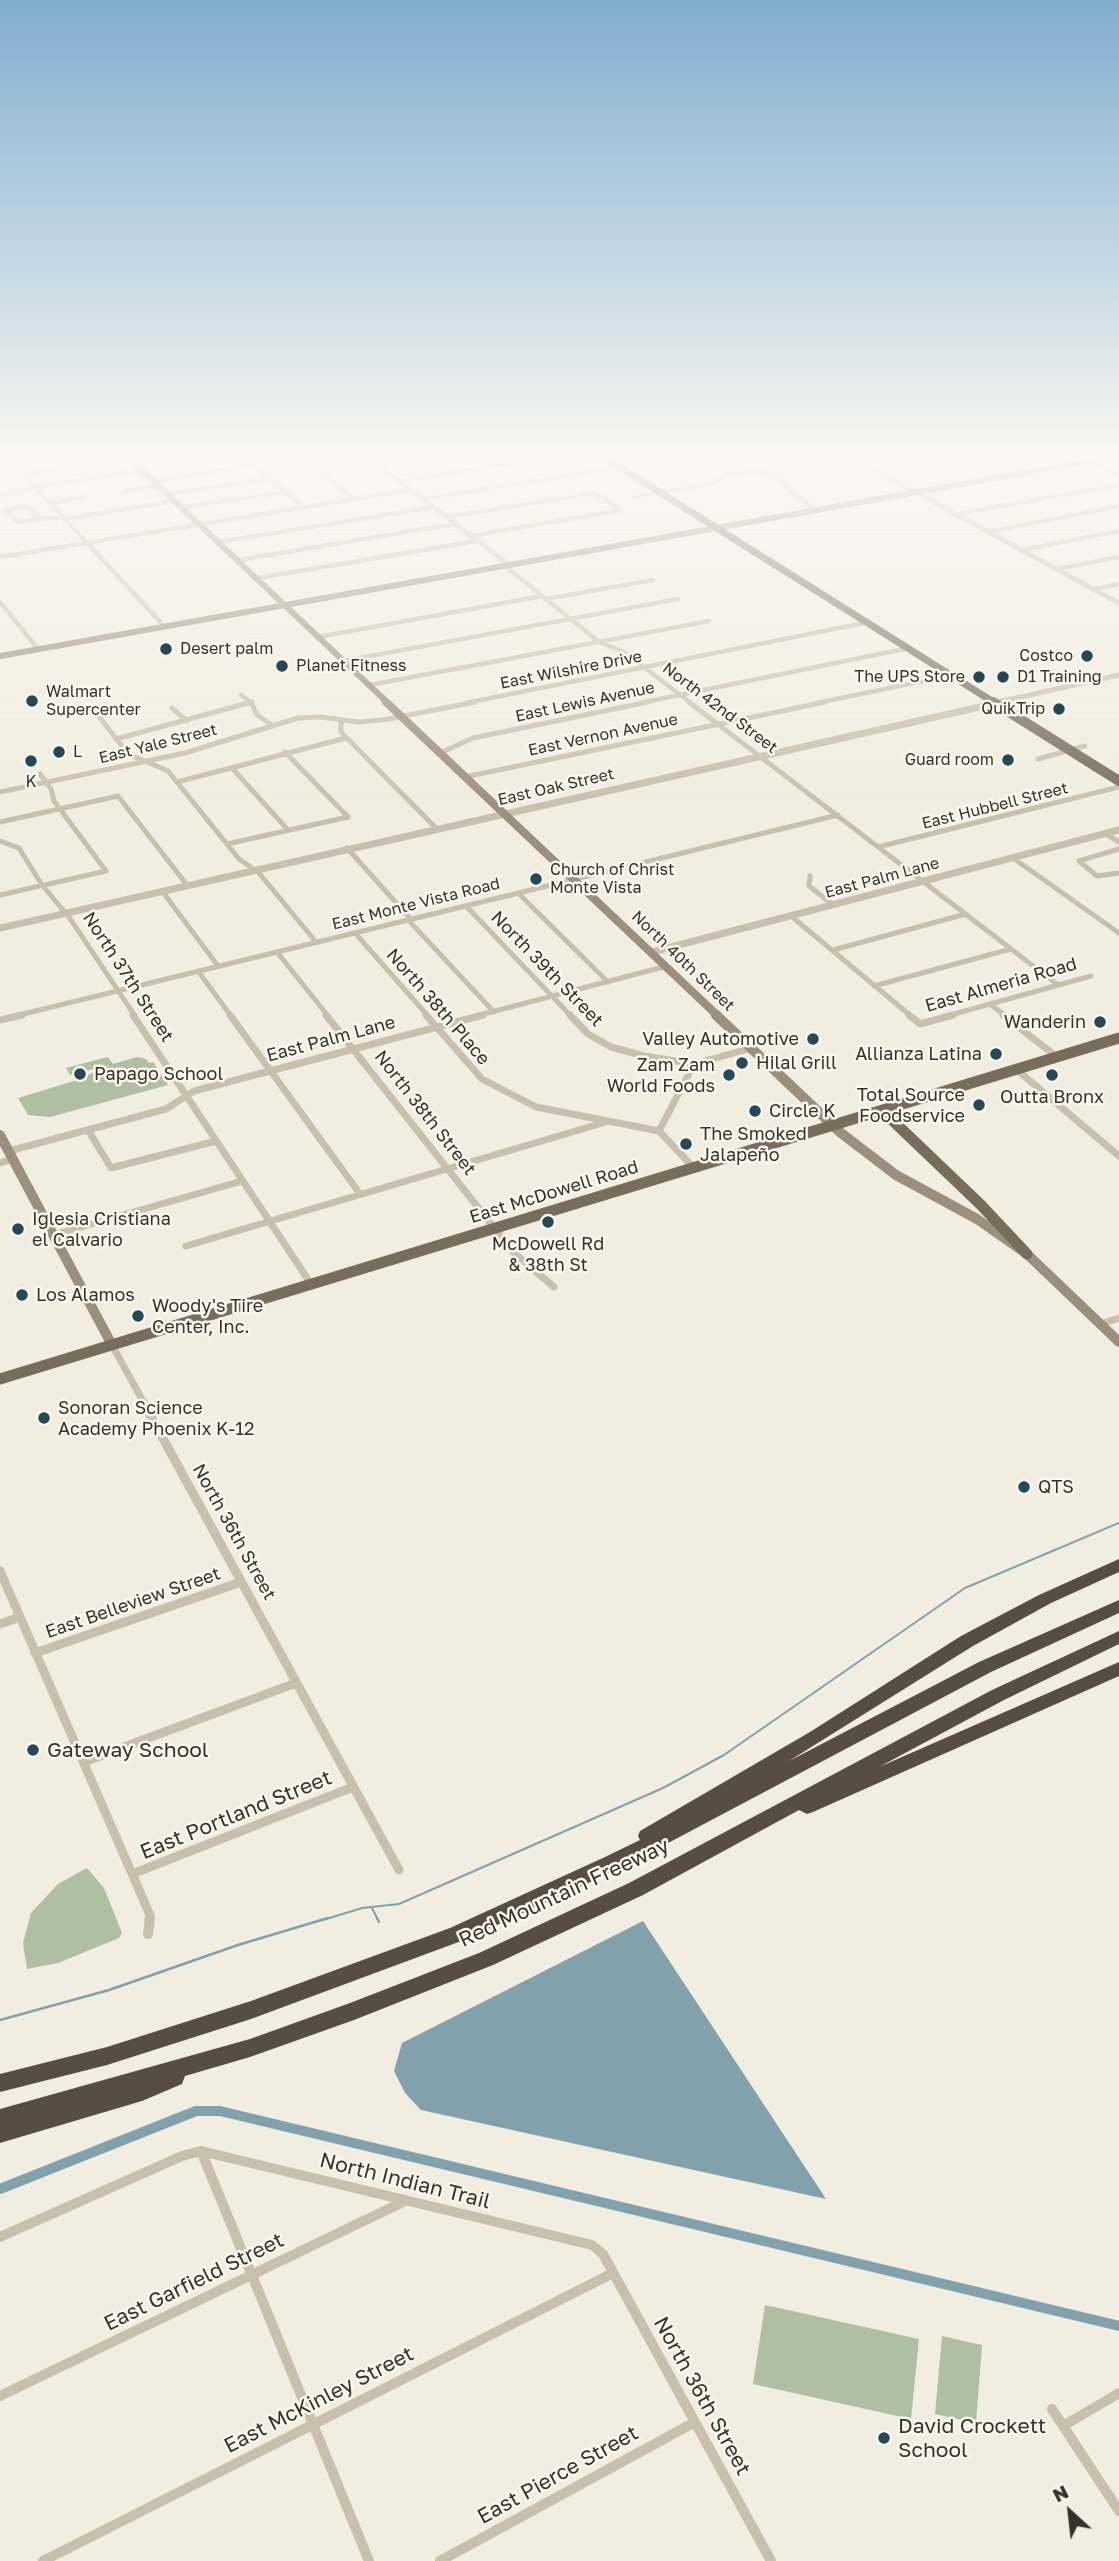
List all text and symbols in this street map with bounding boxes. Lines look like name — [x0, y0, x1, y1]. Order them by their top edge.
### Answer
place label: Desert palm — [180, 639, 273, 659]
marker: Desert palm — [158, 641, 174, 657]
place label: Costco — [1019, 646, 1073, 666]
street label: East Wilshire Drive — [499, 647, 643, 693]
marker: Costco — [1079, 648, 1095, 664]
place label: Planet Fitness — [296, 656, 406, 676]
marker: Planet Fitness — [274, 658, 290, 674]
street label: North 42nd Street — [659, 659, 781, 757]
place label: The UPS Store — [854, 667, 965, 687]
place label: D1 Training — [1017, 667, 1102, 687]
marker: The UPS Store — [971, 669, 987, 685]
marker: D1 Training — [995, 669, 1011, 685]
street label: East Lewis Avenue — [514, 678, 656, 726]
place label: Walmart Supercenter — [46, 682, 141, 720]
marker: Walmart Supercenter — [24, 693, 40, 709]
place label: QuikTrip — [981, 699, 1045, 719]
marker: QuikTrip — [1051, 701, 1067, 717]
street label: East Vernon Avenue — [526, 710, 680, 760]
street label: East Yale Street — [97, 720, 219, 768]
place label: L — [73, 742, 82, 762]
marker: L — [51, 744, 67, 760]
place label: Guard room — [905, 750, 994, 770]
marker: Guard room — [1000, 752, 1016, 768]
marker: K — [23, 753, 39, 769]
street label: East Oak Street — [496, 764, 616, 810]
place label: K — [25, 772, 37, 792]
street label: East Hubbell Street — [920, 779, 1070, 833]
street label: East Palm Lane — [823, 854, 941, 902]
place label: Church of Christ Monte Vista — [550, 860, 674, 898]
marker: Church of Christ Monte Vista — [528, 871, 544, 887]
street label: East Monte Vista Road — [330, 874, 502, 934]
street label: North 39th Street — [486, 907, 608, 1031]
street label: North 40th Street — [627, 907, 739, 1015]
street label: North 37th Street — [78, 908, 178, 1046]
street label: North 38th Place — [382, 944, 494, 1070]
street label: East Almeria Road — [923, 953, 1079, 1017]
street label: East Palm Lane — [264, 1011, 398, 1067]
place label: Wanderin — [1004, 1011, 1086, 1033]
marker: Wanderin — [1092, 1014, 1108, 1030]
place label: Valley Automotive — [642, 1028, 799, 1050]
marker: Valley Automotive — [805, 1031, 821, 1047]
place label: Allianza Latina — [855, 1043, 982, 1065]
street label: North 38th Street — [370, 1046, 480, 1180]
marker: Allianza Latina — [988, 1046, 1004, 1062]
place label: Hilal Grill — [756, 1052, 837, 1074]
place label: Zam Zam World Foods — [607, 1054, 715, 1096]
marker: Hilal Grill — [734, 1055, 750, 1071]
place label: Papago School — [94, 1063, 223, 1085]
marker: Papago School — [72, 1066, 88, 1082]
marker: Zam Zam World Foods — [721, 1067, 737, 1083]
marker: Outta Bronx — [1044, 1067, 1060, 1083]
place label: Total Source Foodservice — [857, 1084, 965, 1126]
place label: Outta Bronx — [1000, 1086, 1104, 1108]
marker: Total Source Foodservice — [971, 1097, 987, 1113]
place label: Circle K — [769, 1100, 836, 1122]
marker: Circle K — [747, 1103, 763, 1119]
place label: The Smoked Jalapeño — [700, 1123, 807, 1166]
marker: The Smoked Jalapeño — [678, 1136, 694, 1152]
street label: East McDowell Road — [467, 1156, 641, 1228]
place label: Iglesia Cristiana el Calvario — [32, 1208, 171, 1250]
marker: McDowell Rd & 38th St — [540, 1214, 556, 1230]
marker: Iglesia Cristiana el Calvario — [10, 1221, 26, 1237]
place label: McDowell Rd & 38th St — [492, 1233, 604, 1276]
place label: Los Alamos — [36, 1284, 135, 1306]
marker: Los Alamos — [14, 1287, 30, 1303]
place label: Woody's Tire Center, Inc. — [152, 1295, 263, 1338]
marker: Woody's Tire Center, Inc. — [130, 1308, 146, 1324]
place label: Sonoran Science Academy Phoenix K-12 — [58, 1397, 254, 1440]
marker: Sonoran Science Academy Phoenix K-12 — [36, 1410, 52, 1426]
street label: North 36th Street — [188, 1460, 280, 1604]
place label: QTS — [1038, 1476, 1074, 1498]
marker: QTS — [1016, 1479, 1032, 1495]
street label: East Belleview Street — [43, 1563, 223, 1643]
place label: Gateway School — [47, 1737, 209, 1763]
marker: Gateway School — [25, 1742, 41, 1758]
street label: East Portland Street — [137, 1765, 335, 1865]
street label: Red Mountain Freeway — [455, 1833, 673, 1953]
street label: North Indian Trail — [317, 2148, 493, 2214]
street label: East Garfield Street — [100, 2228, 288, 2336]
street label: North 36th Street — [648, 2312, 756, 2480]
street label: East McKinley Street — [220, 2341, 418, 2459]
place label: David Crockett School — [898, 2413, 1046, 2463]
street label: East Pierce Street — [473, 2420, 643, 2530]
marker: David Crockett School — [876, 2430, 892, 2446]
north arrow — [1035, 2477, 1105, 2547]
text: N — [1049, 2479, 1072, 2506]

